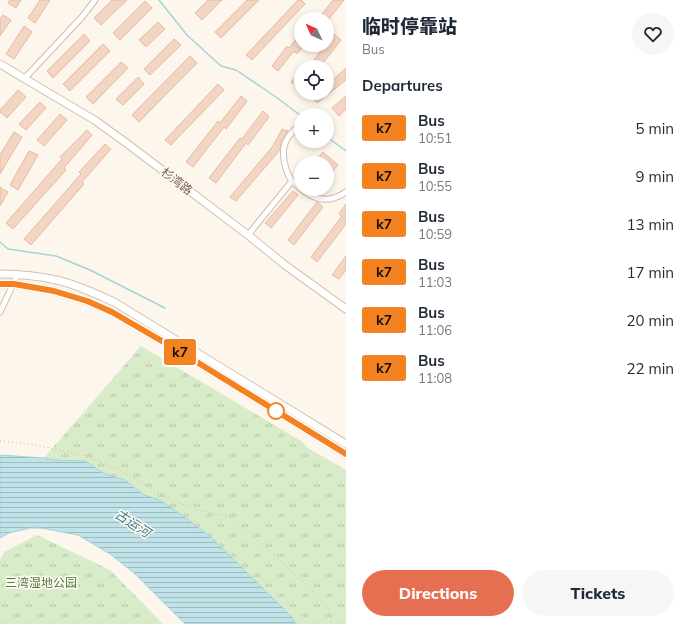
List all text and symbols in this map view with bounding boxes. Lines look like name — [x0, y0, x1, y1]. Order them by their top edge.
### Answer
north arrow — [294, 12, 334, 52]
map controls — [294, 12, 334, 196]
button: heart — [632, 13, 674, 55]
text: 临时停靠站 — [362, 14, 457, 38]
text: Bus — [362, 41, 385, 57]
button: locate — [294, 60, 334, 100]
text: Departures — [362, 76, 443, 95]
button: + — [294, 108, 334, 148]
text: Bus — [418, 111, 445, 130]
text: k7 — [376, 119, 392, 137]
text: 5 min — [636, 119, 674, 138]
text: 10:51 — [418, 130, 452, 146]
button: − — [294, 156, 334, 196]
text: Bus — [418, 159, 445, 178]
street label: 杉湾路 — [158, 164, 196, 198]
text: k7 — [376, 167, 392, 185]
text: 9 min — [636, 167, 674, 186]
text: 10:55 — [418, 178, 452, 194]
text: Bus — [418, 207, 445, 226]
text: k7 — [376, 215, 392, 233]
text: 13 min — [627, 215, 674, 234]
text: 10:59 — [418, 226, 452, 242]
text: Bus — [418, 255, 445, 274]
text: k7 — [376, 263, 392, 281]
text: 17 min — [627, 263, 674, 282]
text: 11:03 — [418, 274, 452, 290]
text: Bus — [418, 303, 445, 322]
text: k7 — [376, 311, 392, 329]
text: 20 min — [627, 311, 674, 330]
text: 11:06 — [418, 322, 452, 338]
line badge: k7 — [162, 339, 198, 365]
text: k7 — [172, 343, 188, 361]
text: Bus — [418, 351, 445, 370]
text: k7 — [376, 359, 392, 377]
text: 22 min — [627, 359, 674, 378]
text: 11:08 — [418, 370, 452, 386]
unlabelled marker — [267, 402, 285, 420]
water label: 古运河 — [112, 506, 156, 542]
button: Directions — [362, 570, 514, 616]
button: Tickets — [522, 570, 674, 616]
park label: 三湾湿地公园 — [5, 575, 77, 590]

